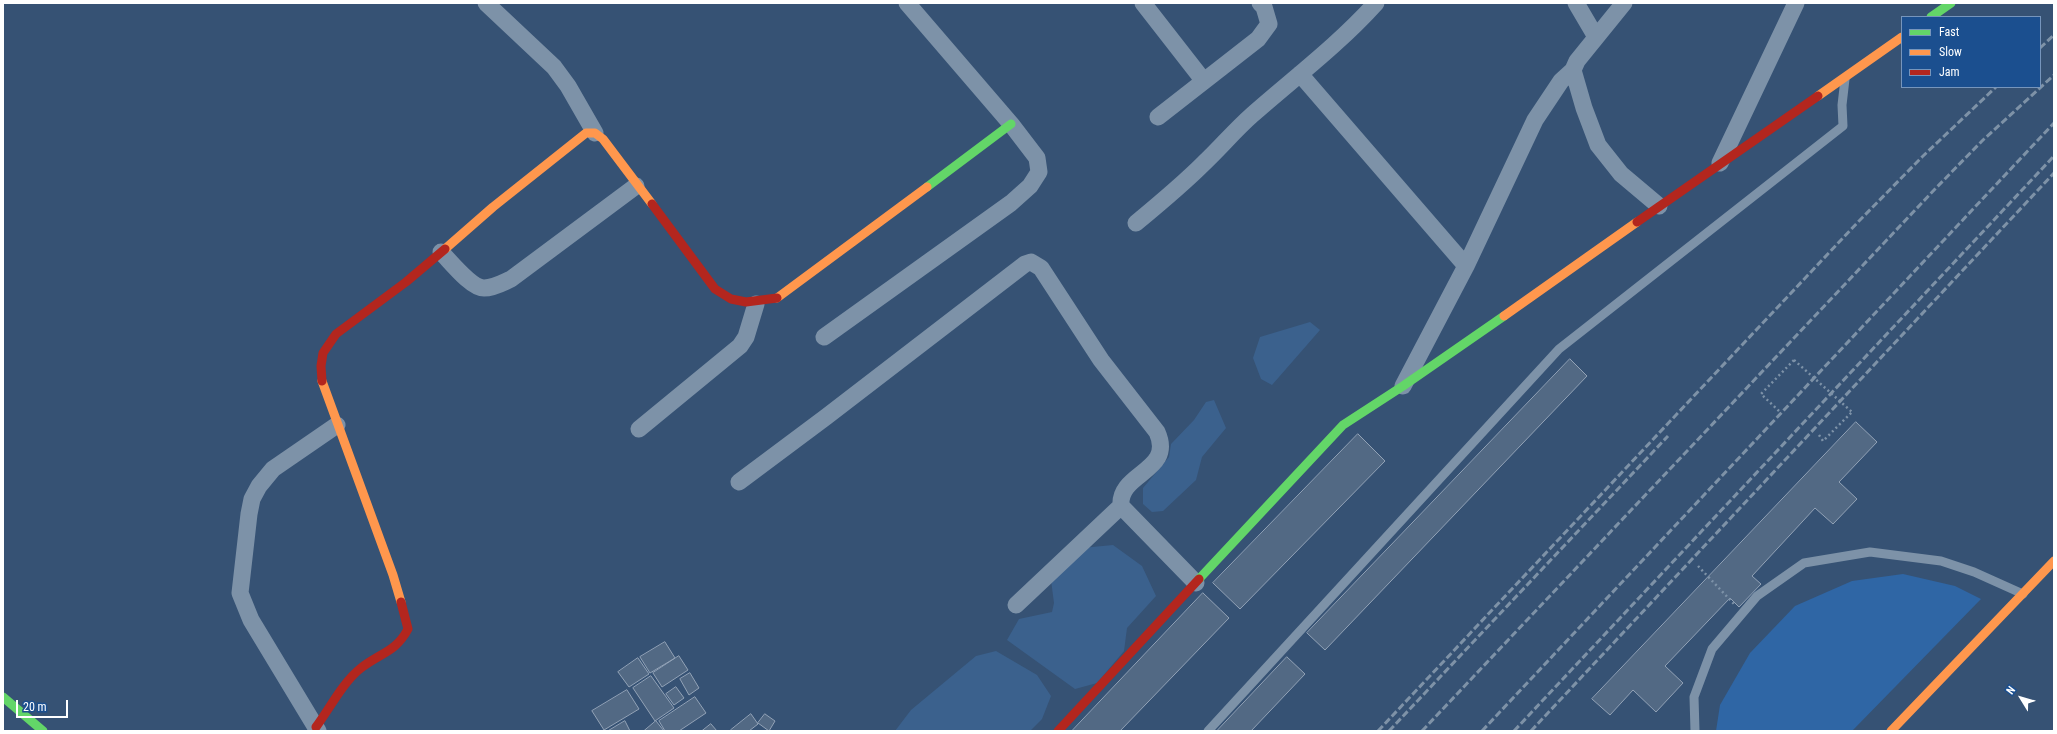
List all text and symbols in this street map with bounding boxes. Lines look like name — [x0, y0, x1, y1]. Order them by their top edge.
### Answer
legend — [1901, 16, 2041, 88]
text: Fast — [1939, 25, 1959, 39]
text: Slow — [1939, 45, 1962, 59]
text: Jam — [1939, 65, 1960, 79]
north arrow — [2001, 678, 2041, 718]
text: N — [2004, 684, 2018, 697]
scale bar — [18, 692, 70, 718]
text: 20 m — [23, 700, 47, 714]

